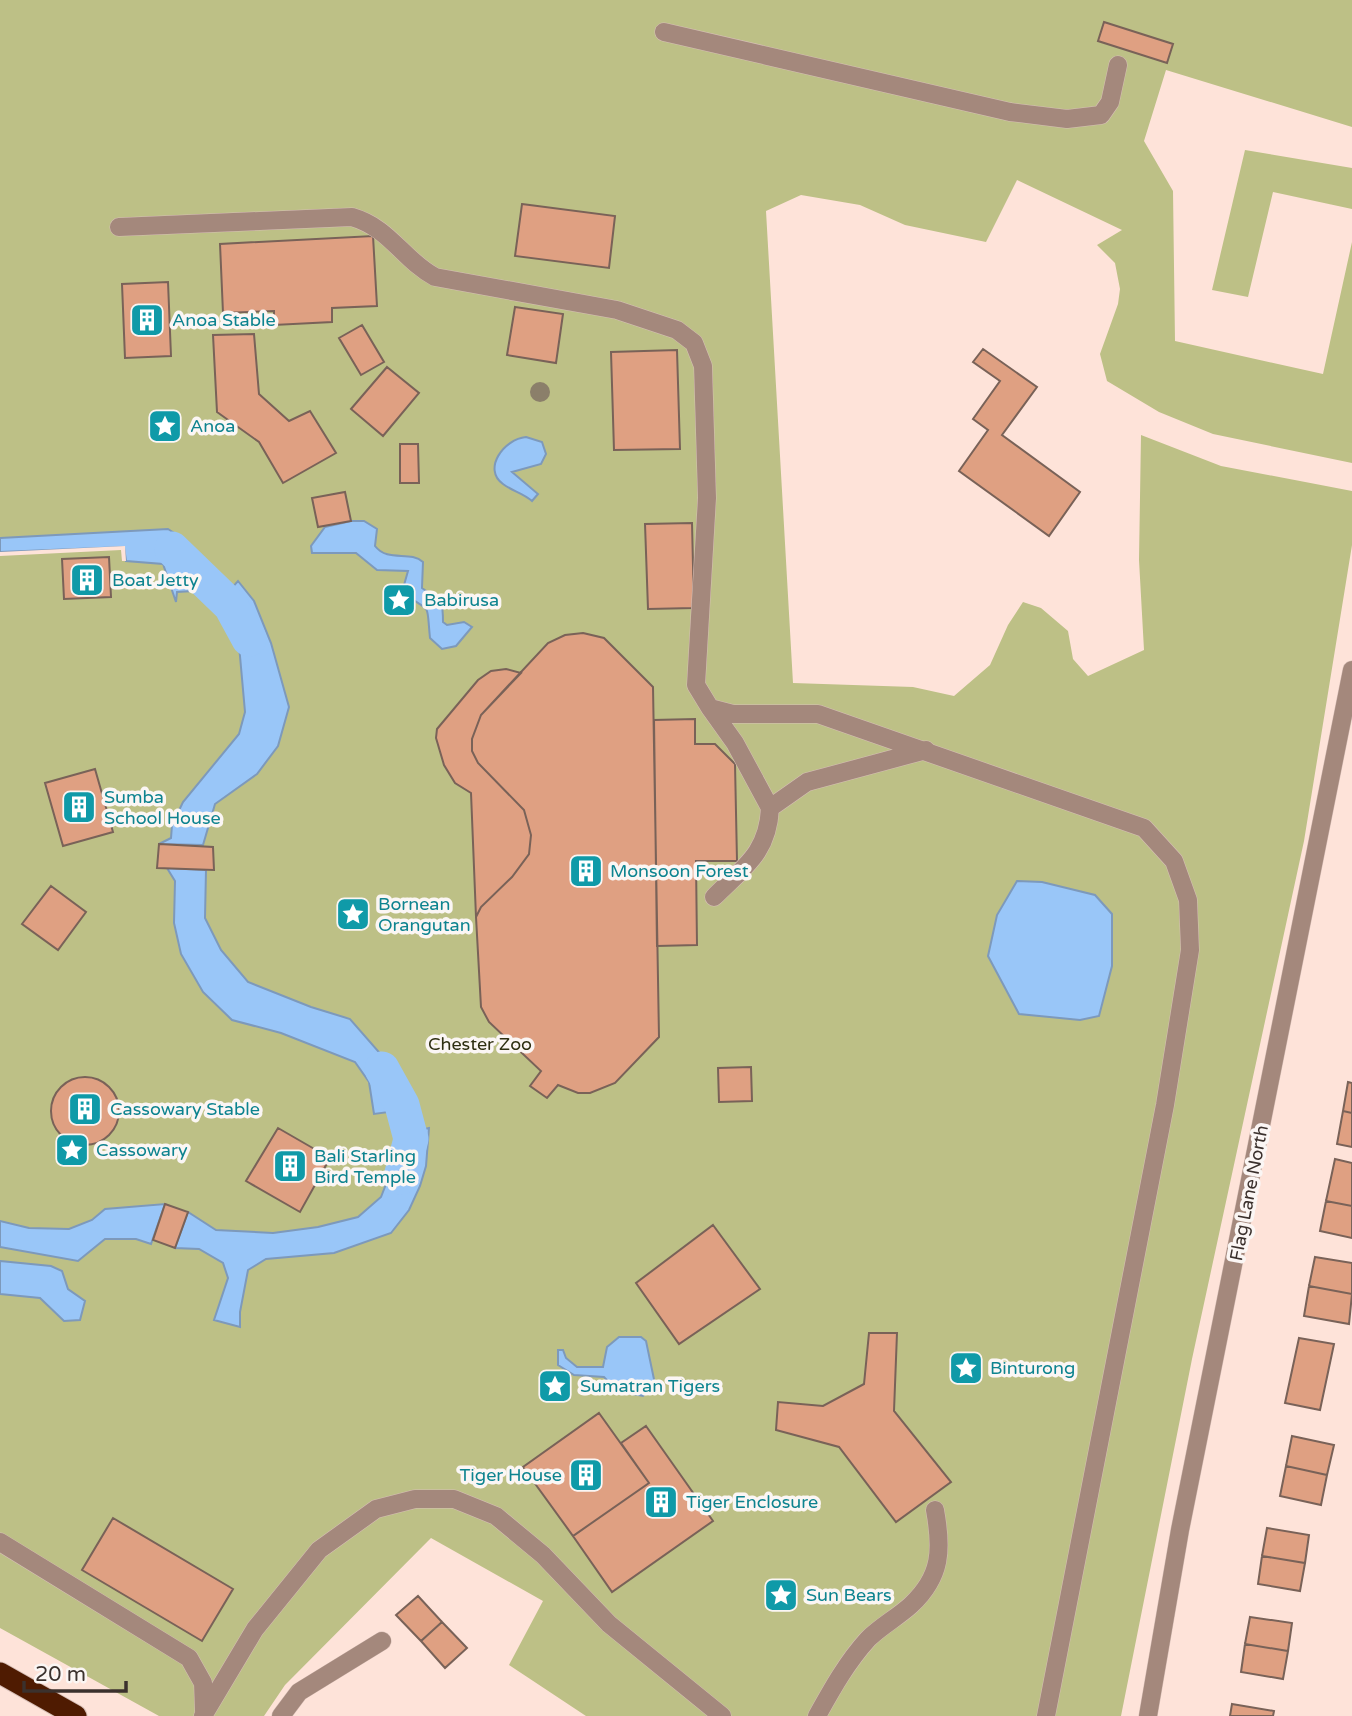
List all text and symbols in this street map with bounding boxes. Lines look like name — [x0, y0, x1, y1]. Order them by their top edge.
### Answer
building icon: Anoa Stable — [128, 301, 166, 339]
place label: Anoa Stable — [172, 309, 276, 331]
place icon: Anoa — [146, 407, 184, 445]
place label: Anoa — [190, 415, 235, 437]
building icon: Boat Jetty — [68, 561, 106, 599]
place label: Boat Jetty — [112, 569, 199, 591]
place icon: Babirusa — [380, 581, 418, 619]
place label: Babirusa — [424, 589, 499, 611]
place label: Sumba School House — [104, 786, 221, 829]
building icon: Sumba School House — [60, 788, 98, 826]
building icon: Monsoon Forest — [567, 852, 605, 890]
place label: Monsoon Forest — [610, 860, 749, 882]
place label: Bornean Orangutan — [378, 893, 471, 936]
place icon: Bornean Orangutan — [334, 895, 372, 933]
park label: Chester Zoo — [428, 1033, 532, 1055]
building icon: Cassowary Stable — [66, 1090, 104, 1128]
place label: Cassowary Stable — [110, 1098, 260, 1120]
street label: Flag Lane North — [1225, 1123, 1273, 1263]
place icon: Cassowary — [53, 1131, 91, 1169]
place label: Cassowary — [96, 1139, 188, 1161]
place label: Bali Starling Bird Temple — [314, 1145, 416, 1188]
building icon: Bali Starling Bird Temple — [271, 1147, 309, 1185]
place icon: Binturong — [947, 1349, 985, 1387]
place label: Binturong — [990, 1357, 1075, 1379]
place icon: Sumatran Tigers — [536, 1367, 574, 1405]
place label: Sumatran Tigers — [580, 1375, 720, 1397]
building icon: Tiger House — [567, 1456, 605, 1494]
place label: Tiger House — [460, 1464, 562, 1486]
building icon: Tiger Enclosure — [642, 1483, 680, 1521]
place label: Tiger Enclosure — [686, 1491, 818, 1513]
place icon: Sun Bears — [762, 1576, 800, 1614]
place label: Sun Bears — [806, 1584, 892, 1606]
scale bar — [24, 1650, 126, 1694]
text: 20 m — [35, 1662, 86, 1687]

